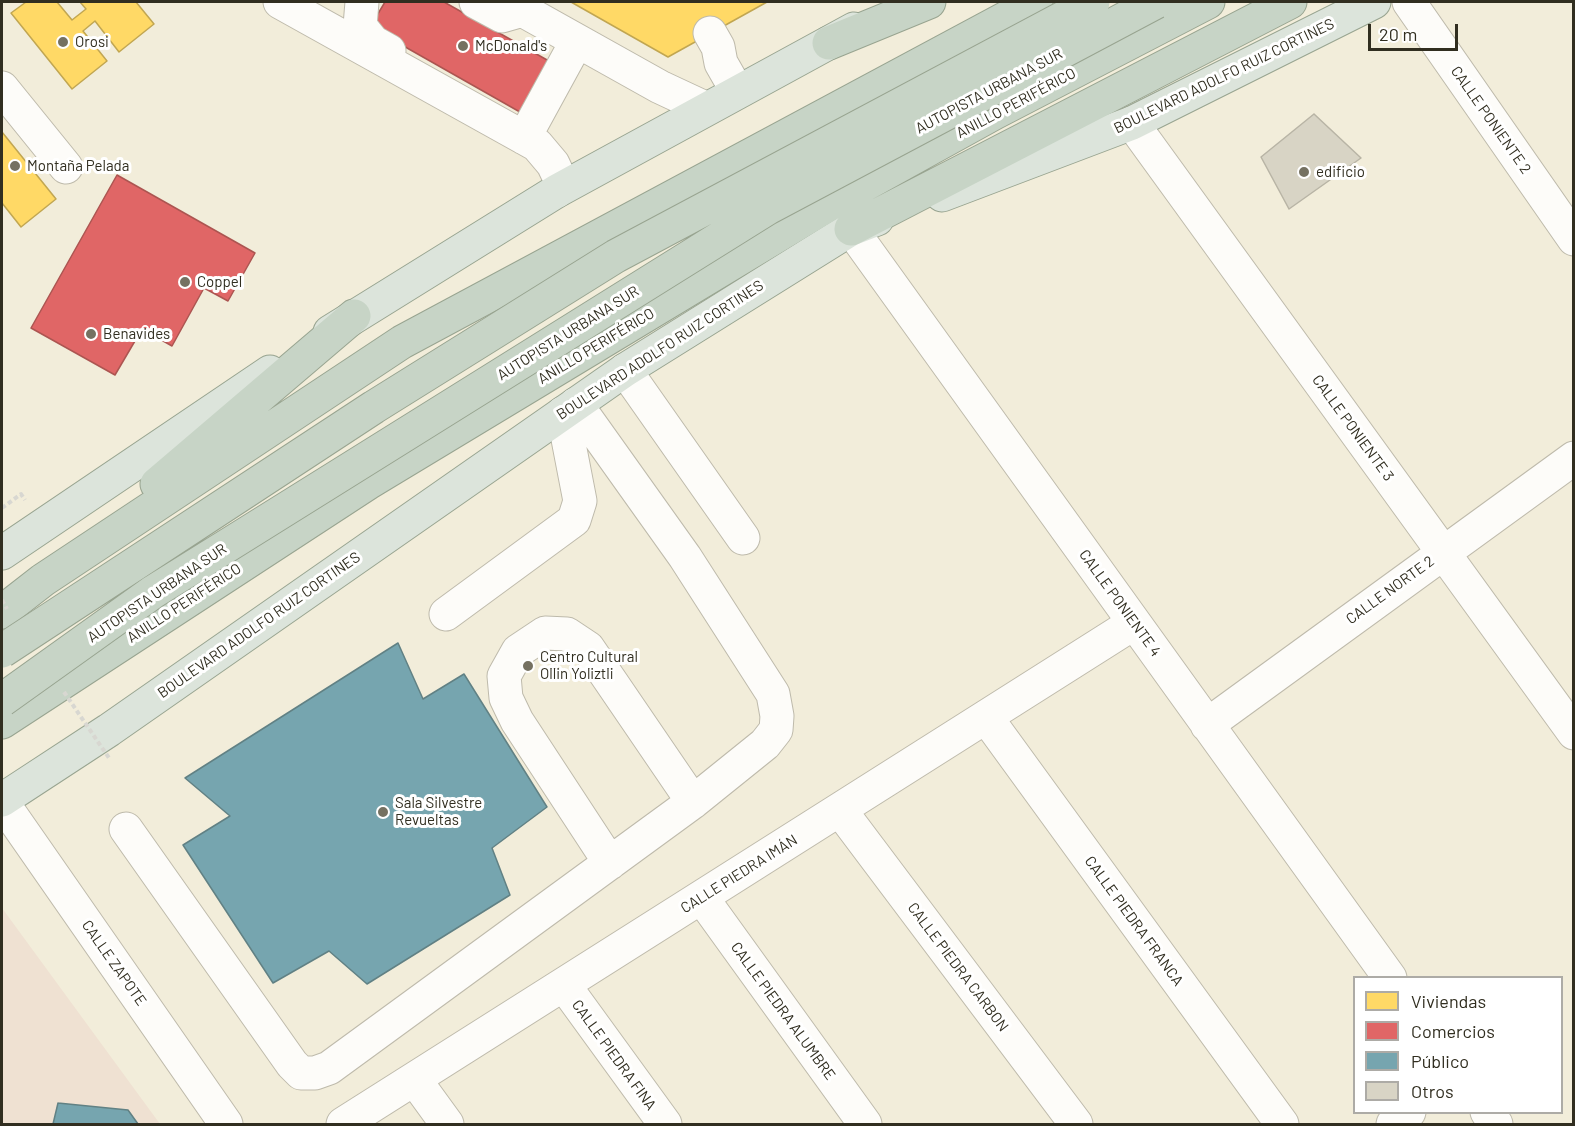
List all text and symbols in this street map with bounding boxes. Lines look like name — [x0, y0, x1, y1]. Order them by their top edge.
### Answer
scale bar — [1371, 12, 1461, 50]
street label: BOULEVARD ADOLFO RUIZ CORTINES — [1111, 15, 1337, 137]
text: 20 m — [1379, 23, 1417, 45]
place label: Orosi — [75, 33, 109, 51]
marker: Orosi — [56, 35, 70, 49]
place label: McDonald's — [475, 37, 547, 55]
marker: McDonald's — [456, 39, 470, 53]
street label: AUTOPISTA URBANA SUR — [912, 45, 1066, 137]
street label: CALLE PONIENTE 2 — [1447, 63, 1535, 177]
street label: ANILLO PERIFÉRICO — [953, 64, 1079, 142]
place label: Montaña Pelada — [27, 157, 129, 175]
marker: Montaña Pelada — [8, 159, 22, 173]
place label: edificio — [1316, 163, 1365, 181]
marker: edificio — [1297, 165, 1311, 179]
place label: Coppel — [197, 273, 242, 291]
marker: Coppel — [178, 275, 192, 289]
street label: BOULEVARD ADOLFO RUIZ CORTINES — [553, 276, 767, 424]
street label: AUTOPISTA URBANA SUR — [494, 282, 642, 384]
street label: ANILLO PERIFÉRICO — [535, 304, 657, 388]
place label: Benavides — [103, 325, 170, 343]
marker: Benavides — [84, 327, 98, 341]
street label: CALLE PONIENTE 3 — [1308, 371, 1398, 485]
street label: AUTOPISTA URBANA SUR — [84, 540, 230, 646]
street label: CALLE PONIENTE 4 — [1075, 546, 1165, 660]
street label: BOULEVARD ADOLFO RUIZ CORTINES — [154, 548, 364, 702]
street label: CALLE NORTE 2 — [1342, 552, 1438, 628]
street label: ANILLO PERIFÉRICO — [124, 559, 244, 647]
place label: Centro Cultural Ollin Yoliztli — [540, 648, 638, 683]
marker: Centro Cultural Ollin Yoliztli — [521, 659, 535, 673]
place label: Sala Silvestre Revueltas — [395, 794, 482, 829]
marker: Sala Silvestre Revueltas — [376, 805, 390, 819]
street label: CALLE PIEDRA IMÁN — [677, 831, 801, 917]
street label: CALLE PIEDRA FRANCA — [1081, 853, 1187, 989]
street label: CALLE PIEDRA CARBON — [904, 899, 1012, 1035]
street label: CALLE ZAPOTE — [78, 917, 150, 1009]
street label: CALLE PIEDRA ALUMBRE — [727, 939, 839, 1083]
legend — [1353, 976, 1563, 1114]
text: Viviendas — [1411, 990, 1486, 1012]
street label: CALLE PIEDRA FINA — [568, 996, 660, 1114]
text: Comercios — [1411, 1020, 1495, 1042]
text: Público — [1411, 1050, 1469, 1072]
text: Otros — [1411, 1080, 1454, 1102]

